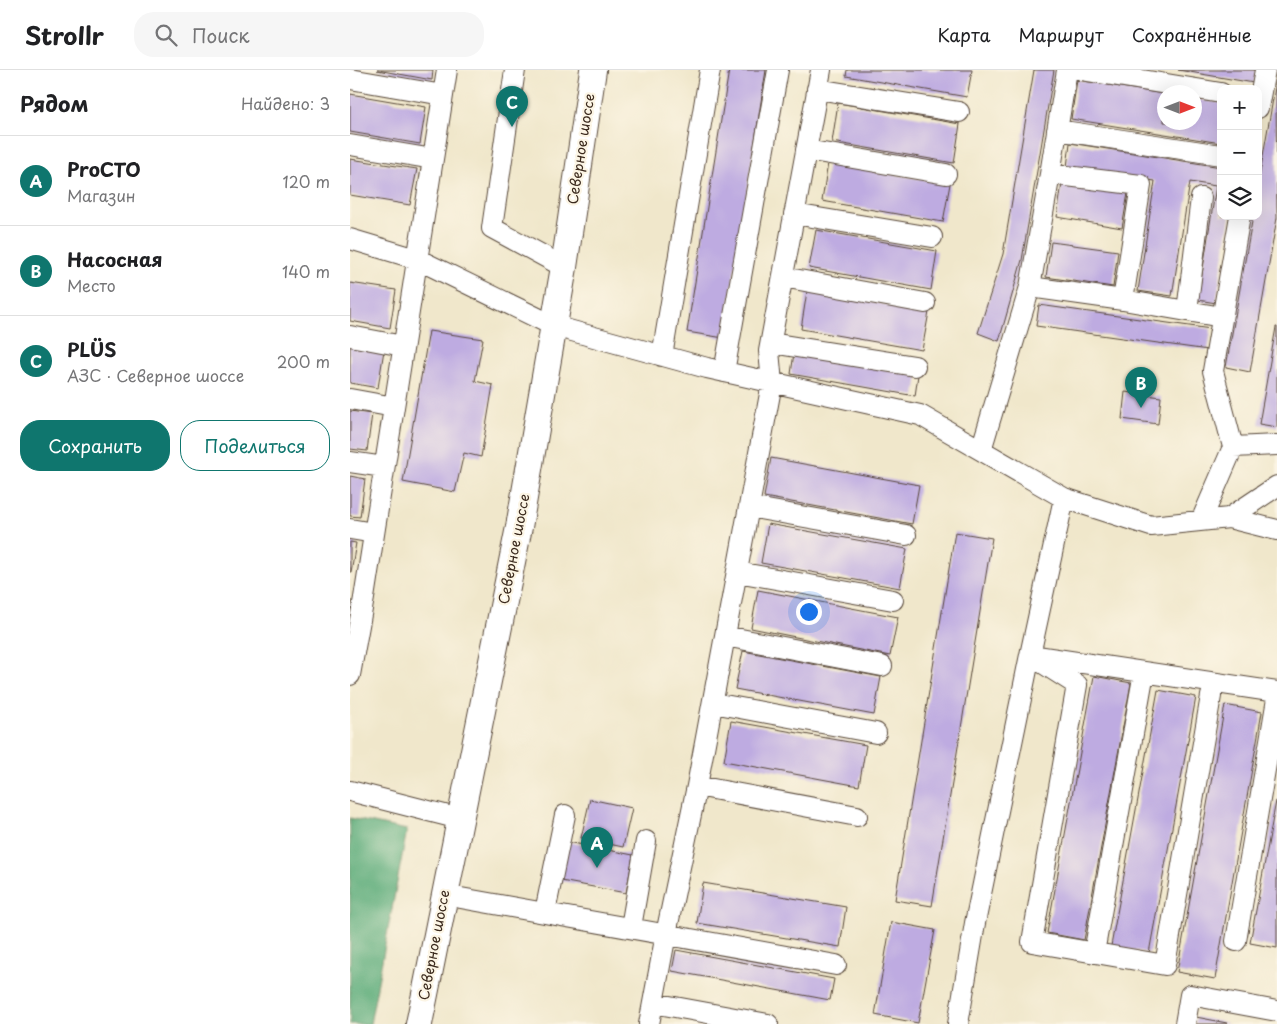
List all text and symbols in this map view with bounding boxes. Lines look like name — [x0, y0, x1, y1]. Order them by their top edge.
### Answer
search box — [134, 12, 484, 57]
text: Strollr — [25, 17, 104, 53]
icon: search — [152, 21, 180, 49]
text: Поиск — [192, 21, 250, 49]
text: Карта — [938, 21, 990, 48]
text: Маршрут — [1018, 21, 1104, 48]
text: Сохранённые — [1132, 21, 1252, 48]
north arrow — [1157, 85, 1202, 130]
map controls — [1217, 85, 1262, 220]
button: + — [1217, 85, 1262, 130]
pin: C — [496, 86, 528, 127]
text: Рядом — [20, 87, 88, 119]
text: Найдено: 3 — [241, 91, 330, 115]
street label: Северное шоссе — [561, 92, 600, 206]
button: − — [1217, 130, 1262, 175]
text: ProСТО — [67, 155, 141, 183]
text: A — [30, 169, 42, 193]
text: 120 m — [283, 169, 330, 193]
button: layers — [1217, 175, 1262, 220]
text: Магазин — [67, 183, 136, 207]
text: Насосная — [67, 245, 163, 273]
text: B — [31, 259, 41, 283]
text: 140 m — [282, 259, 330, 283]
text: Место — [67, 273, 116, 297]
text: PLÜS — [67, 335, 116, 363]
text: C — [30, 349, 42, 373]
text: 200 m — [277, 349, 330, 373]
text: АЗС · Северное шоссе — [67, 363, 244, 387]
pin: B — [1125, 367, 1157, 408]
button: Сохранить — [20, 420, 170, 471]
button: Поделиться — [180, 420, 330, 471]
street label: Северное шоссе — [493, 492, 534, 606]
your location — [796, 599, 822, 625]
pin: A — [581, 827, 613, 868]
street label: Северное шоссе — [413, 888, 454, 1002]

